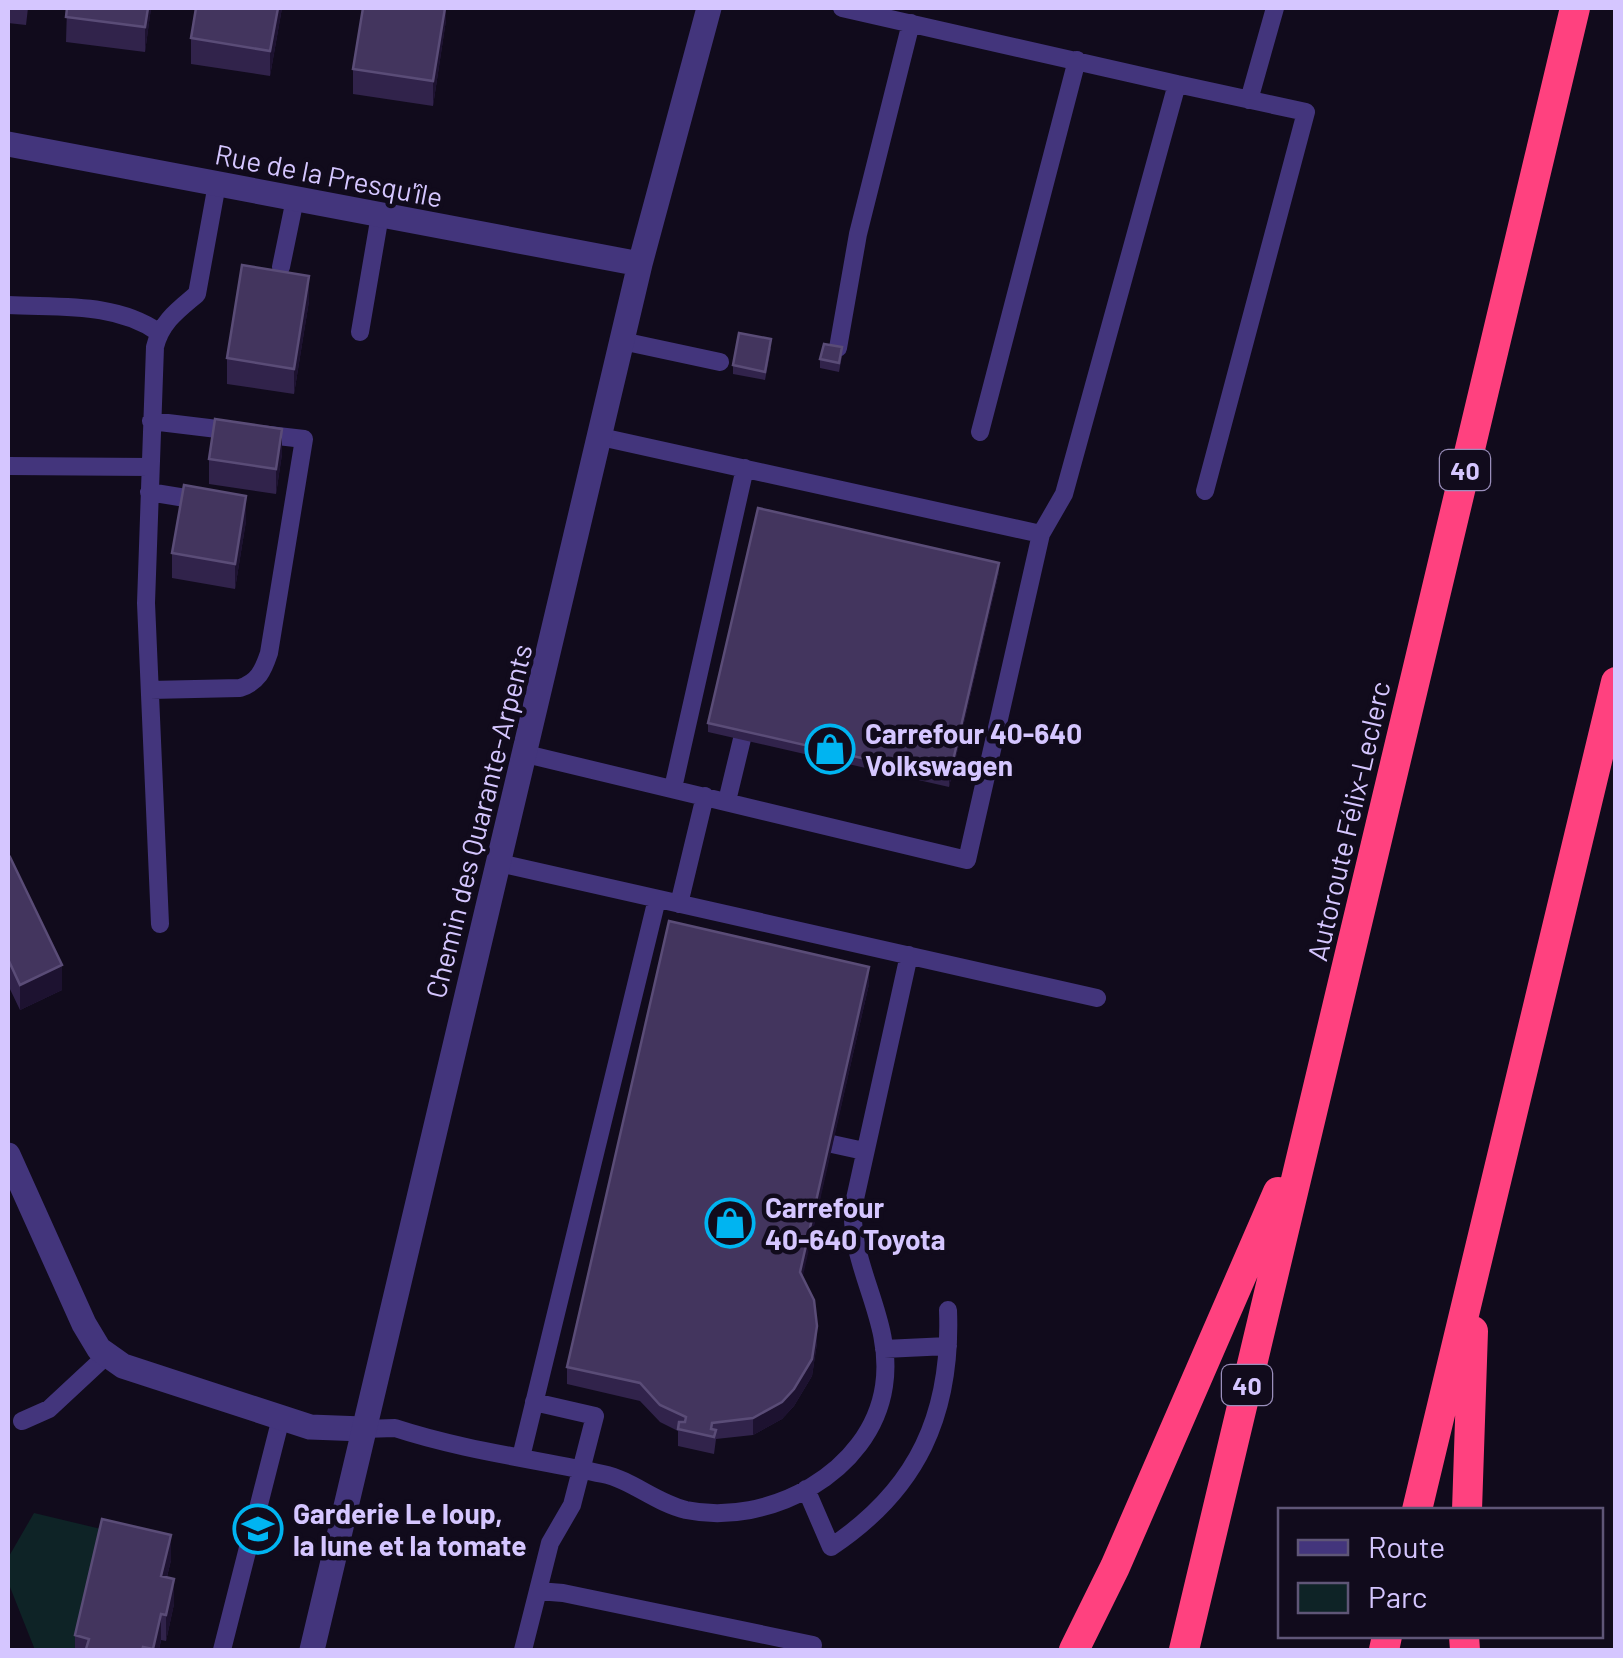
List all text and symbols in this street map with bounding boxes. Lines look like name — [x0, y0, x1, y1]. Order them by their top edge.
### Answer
street label: Rue de la Presqu'île — [212, 136, 446, 214]
road number: 40 — [1440, 450, 1490, 490]
street label: Chemin des Quarante-Arpents — [418, 640, 538, 1002]
street label: Autoroute Félix-Leclerc — [1299, 678, 1397, 964]
place label: Carrefour 40-640 Volkswagen — [865, 716, 1082, 782]
shop icon: Carrefour 40-640 Volkswagen — [804, 723, 856, 775]
place label: Carrefour 40-640 Toyota — [765, 1190, 946, 1256]
shop icon: Carrefour 40-640 Toyota — [704, 1197, 756, 1249]
road number: 40 — [1222, 1365, 1272, 1405]
place label: Garderie Le loup, la lune et la tomate — [293, 1496, 526, 1562]
school or university icon: Garderie Le loup, la lune et la tomate — [232, 1503, 284, 1555]
legend — [1278, 1508, 1603, 1638]
text: Route — [1368, 1528, 1445, 1564]
text: Parc — [1368, 1578, 1427, 1614]

